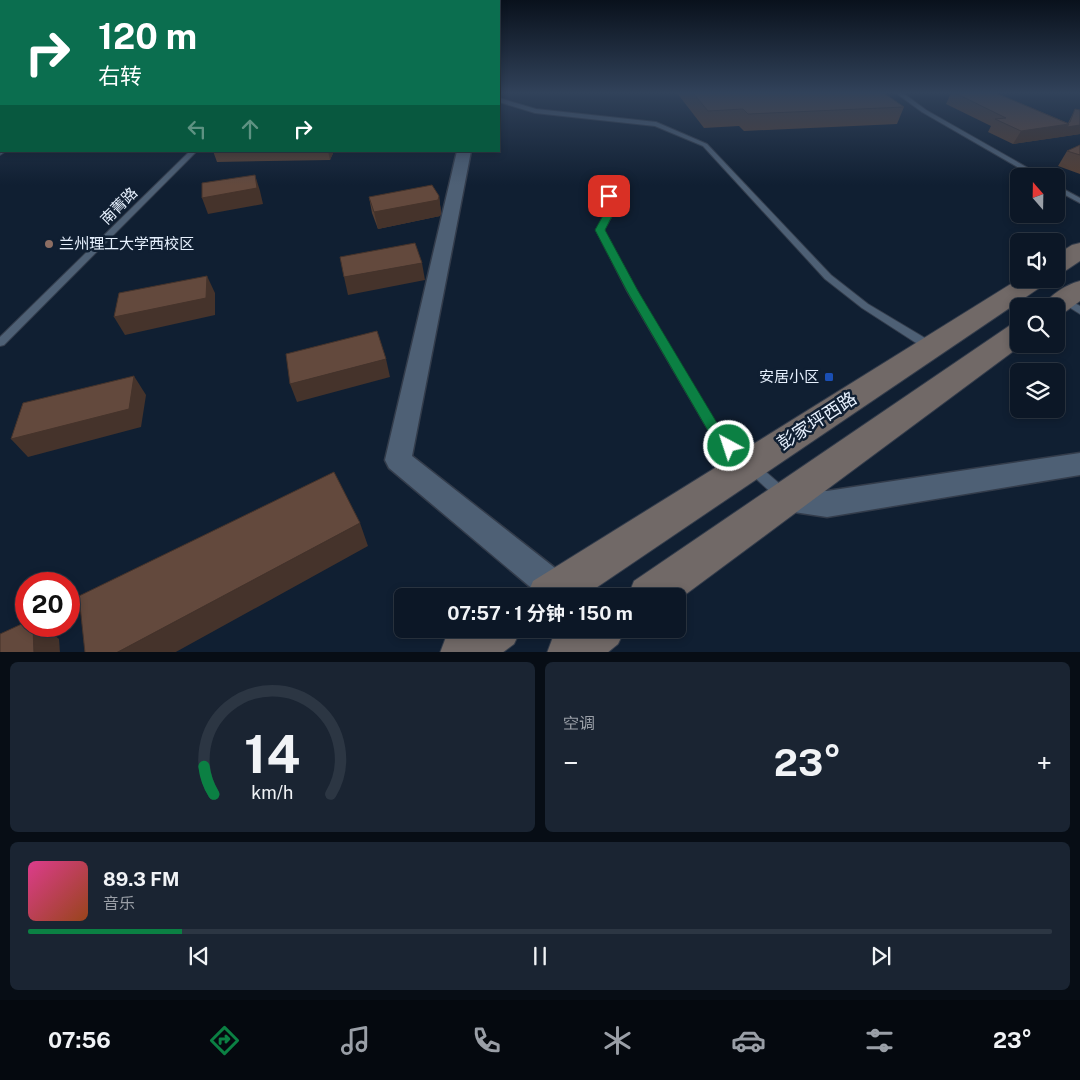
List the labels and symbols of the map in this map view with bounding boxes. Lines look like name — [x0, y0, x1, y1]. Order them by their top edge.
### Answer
north arrow — [1010, 168, 1065, 222]
pin — [588, 175, 630, 217]
street label: 南菁路 — [97, 184, 141, 228]
place label: 兰州理工大学西校区 — [59, 235, 194, 252]
marker: 兰州理工大学西校区 — [43, 238, 55, 250]
place label: 安居小区 — [759, 368, 819, 385]
marker: 安居小区 — [823, 371, 835, 383]
street label: 彭家坪西路 — [773, 387, 860, 454]
position arrow — [702, 419, 754, 471]
speed limit sign: 20 — [15, 572, 80, 637]

